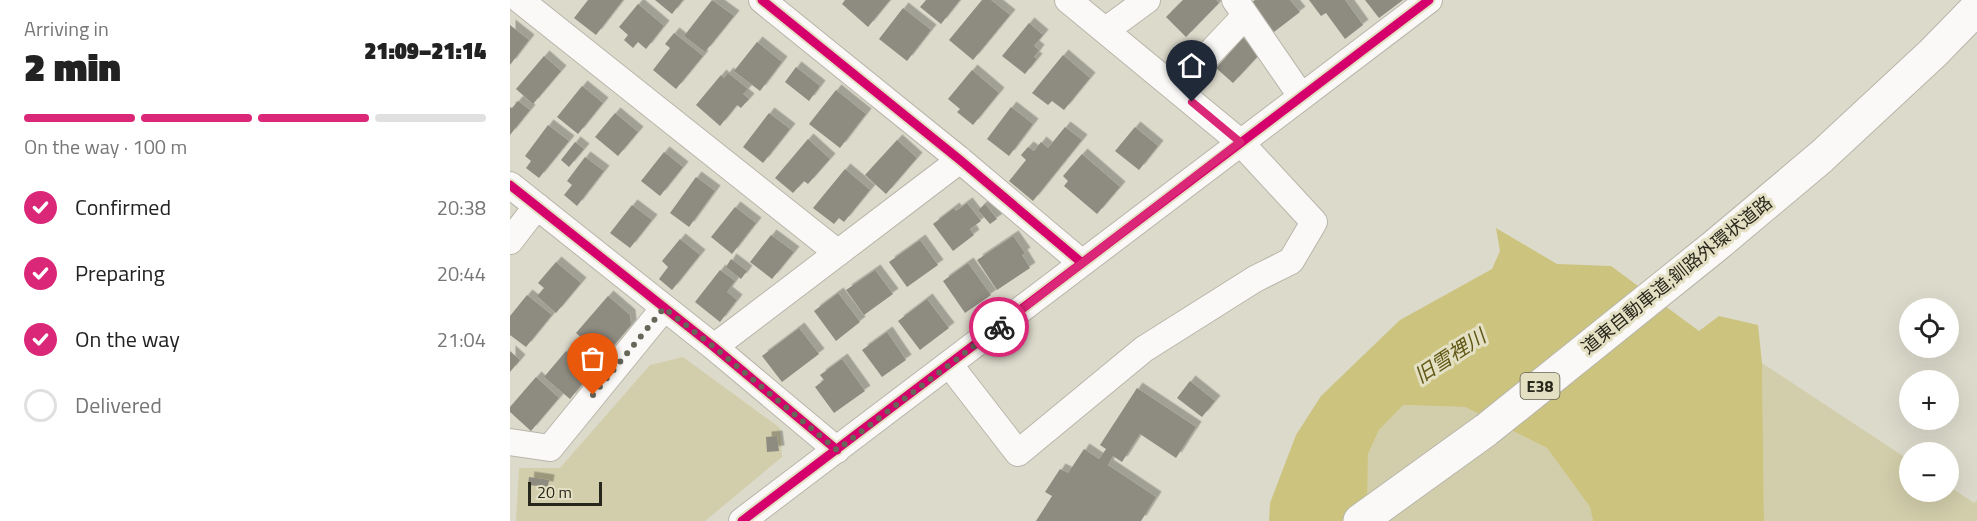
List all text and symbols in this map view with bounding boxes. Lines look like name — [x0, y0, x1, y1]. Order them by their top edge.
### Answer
text: Arriving in — [24, 13, 109, 44]
text: 21:09–21:14 — [364, 34, 486, 68]
text: 2 min — [24, 37, 121, 96]
pin — [1166, 40, 1217, 102]
icon: home — [1175, 49, 1208, 82]
text: On the way · 100 m — [24, 131, 187, 162]
street label: 道東自動車道;釧路外環状道路 — [1576, 189, 1778, 360]
text: Confirmed — [75, 190, 171, 224]
icon: check — [24, 191, 57, 224]
text: 20:38 — [437, 192, 486, 223]
text: Preparing — [75, 256, 165, 290]
icon: check — [24, 257, 57, 290]
text: 20:44 — [437, 258, 486, 289]
courier — [969, 297, 1029, 357]
map controls — [1899, 298, 1959, 502]
button: locate — [1899, 298, 1959, 358]
icon: bike — [983, 311, 1016, 344]
water label: 旧雪裡川 — [1408, 320, 1493, 390]
text: On the way — [75, 322, 180, 356]
icon: check — [24, 323, 57, 356]
text: 21:04 — [437, 324, 486, 355]
pin — [567, 333, 618, 395]
icon: bag — [576, 342, 609, 375]
button: + — [1899, 370, 1959, 430]
road number: E38 — [1520, 373, 1560, 399]
text: Delivered — [75, 388, 162, 422]
button: − — [1899, 442, 1959, 502]
scale bar — [528, 479, 602, 506]
text: 20 m — [537, 480, 572, 504]

